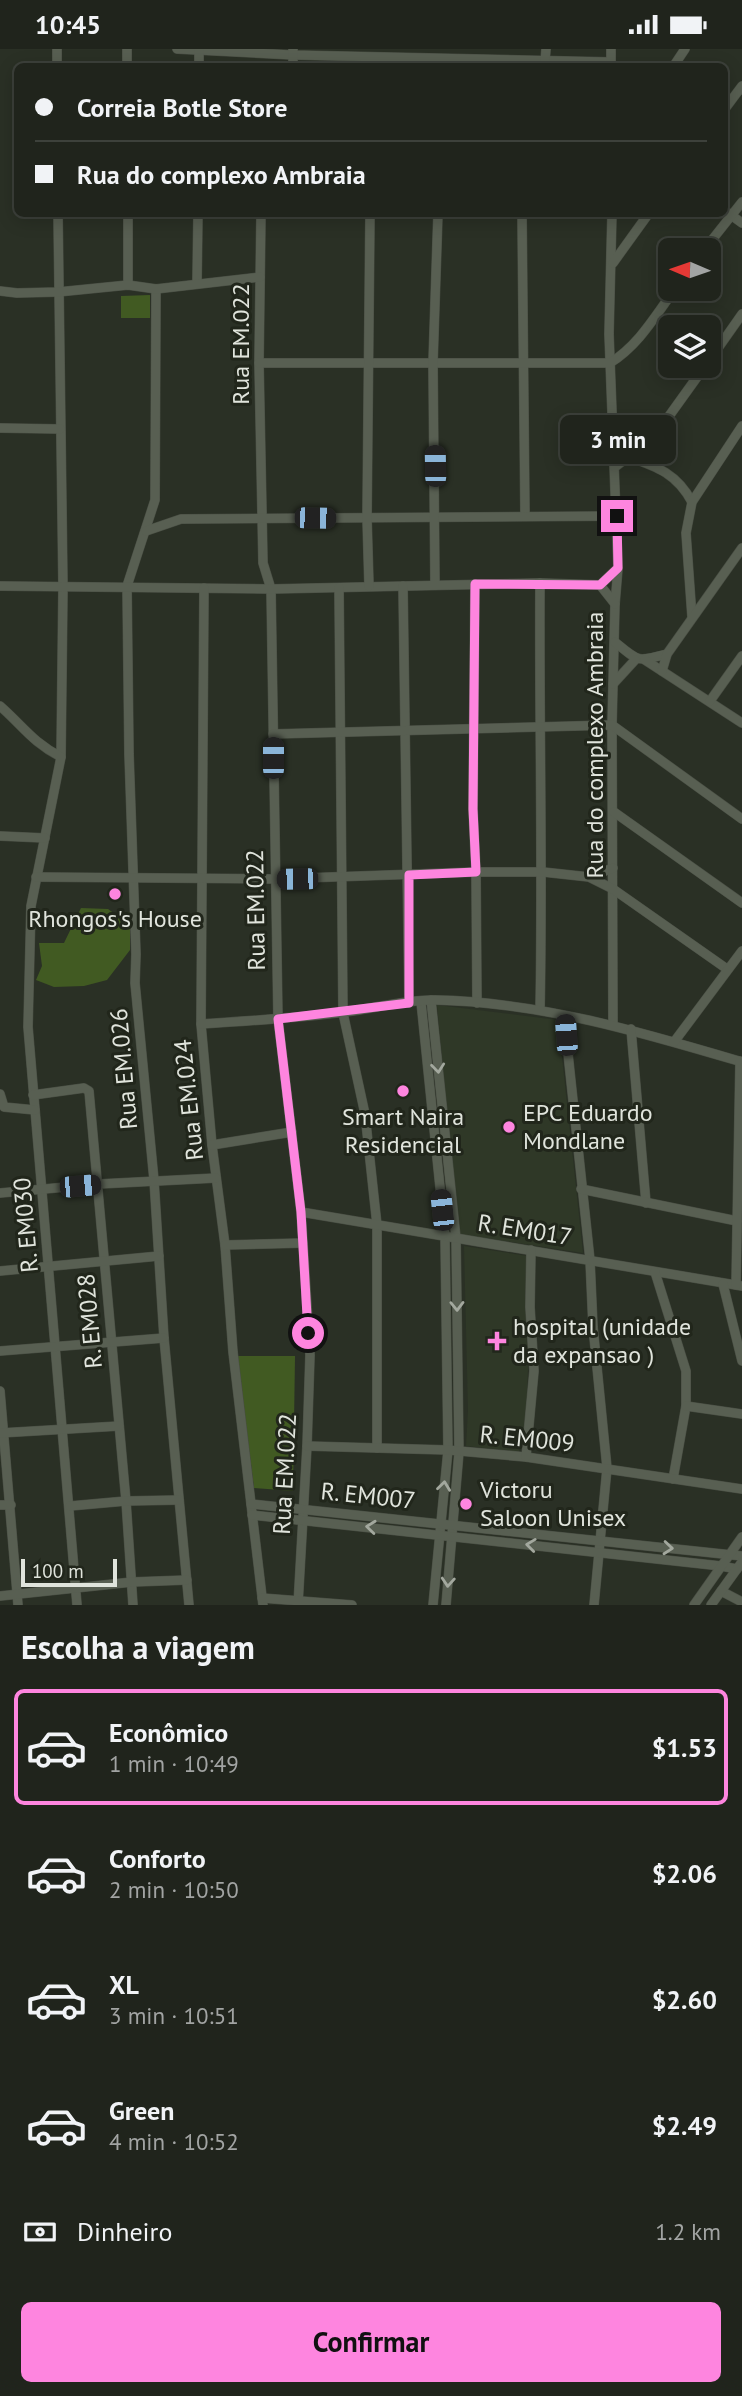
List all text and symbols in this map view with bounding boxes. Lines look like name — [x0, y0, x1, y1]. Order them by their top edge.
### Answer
text: 10:45 — [35, 8, 101, 41]
text: Correia Botle Store — [77, 91, 287, 124]
text: Rua do complexo Ambraia — [77, 158, 366, 191]
north arrow — [658, 238, 721, 301]
map controls — [658, 238, 721, 378]
street label: Rua EM.022 — [225, 283, 256, 405]
button: layers — [658, 315, 721, 378]
callout: 3 min — [559, 414, 675, 463]
text: 3 min — [590, 425, 646, 454]
car — [425, 445, 446, 487]
route end — [601, 500, 633, 532]
car — [294, 507, 337, 529]
street label: Rua do complexo Ambraia — [579, 612, 610, 878]
car — [263, 737, 284, 779]
street label: Rua EM.022 — [239, 849, 272, 971]
car — [276, 868, 319, 890]
marker: Rhongos's House — [107, 886, 123, 902]
place label: Rhongos's House — [28, 903, 202, 934]
street label: Rua EM.026 — [103, 1007, 144, 1131]
car — [555, 1013, 578, 1057]
street label: Rua EM.024 — [167, 1038, 210, 1162]
one-way arrow — [430, 1062, 445, 1074]
marker: Smart Naira Residencial — [395, 1083, 411, 1099]
place label: EPC Eduardo Mondlane — [523, 1097, 653, 1156]
place label: Smart Naira Residencial — [342, 1101, 464, 1160]
marker: EPC Eduardo Mondlane — [501, 1119, 517, 1135]
car — [59, 1174, 102, 1198]
street label: R. EM030 — [6, 1176, 45, 1274]
car — [430, 1188, 455, 1232]
street label: R. EM017 — [476, 1207, 574, 1252]
street label: R. EM028 — [70, 1272, 109, 1370]
one-way arrow — [449, 1301, 465, 1312]
place label: hospital (unidade da expansao ) — [513, 1311, 691, 1370]
route start — [292, 1317, 324, 1349]
marker: hospital (unidade da expansao ) — [487, 1331, 507, 1351]
street label: Rua EM.022 — [266, 1412, 303, 1535]
street label: R. EM009 — [478, 1418, 576, 1459]
place label: Victoru Saloon Unisex — [479, 1474, 626, 1533]
street label: R. EM007 — [319, 1475, 417, 1516]
one-way arrow — [436, 1480, 451, 1492]
marker: Victoru Saloon Unisex — [458, 1496, 474, 1512]
one-way arrow — [365, 1520, 376, 1535]
one-way arrow — [525, 1538, 537, 1553]
one-way arrow — [662, 1540, 674, 1555]
scale bar — [21, 1556, 117, 1588]
text: 100 m — [32, 1559, 84, 1583]
one-way arrow — [441, 1577, 456, 1588]
text: Escolha a viagem — [21, 1626, 255, 1668]
icon: car — [25, 1716, 88, 1779]
text: Econômico — [109, 1716, 228, 1749]
text: $1.53 — [652, 1731, 717, 1764]
text: 1 min · 10:49 — [109, 1749, 239, 1778]
icon: car — [25, 1842, 88, 1905]
text: Conforto — [109, 1842, 206, 1875]
text: $2.06 — [652, 1857, 717, 1890]
text: 2 min · 10:50 — [109, 1875, 239, 1904]
icon: car — [25, 1968, 88, 2031]
text: XL — [109, 1968, 139, 2001]
text: $2.60 — [652, 1983, 717, 2016]
text: 3 min · 10:51 — [109, 2001, 239, 2030]
icon: car — [25, 2094, 88, 2157]
text: Green — [109, 2094, 174, 2127]
text: $2.49 — [652, 2109, 717, 2142]
text: 4 min · 10:52 — [109, 2127, 239, 2156]
icon: cash — [21, 2213, 59, 2251]
text: Dinheiro — [77, 2215, 172, 2248]
text: 1.2 km — [655, 2217, 721, 2246]
button: Confirmar — [21, 2302, 721, 2382]

